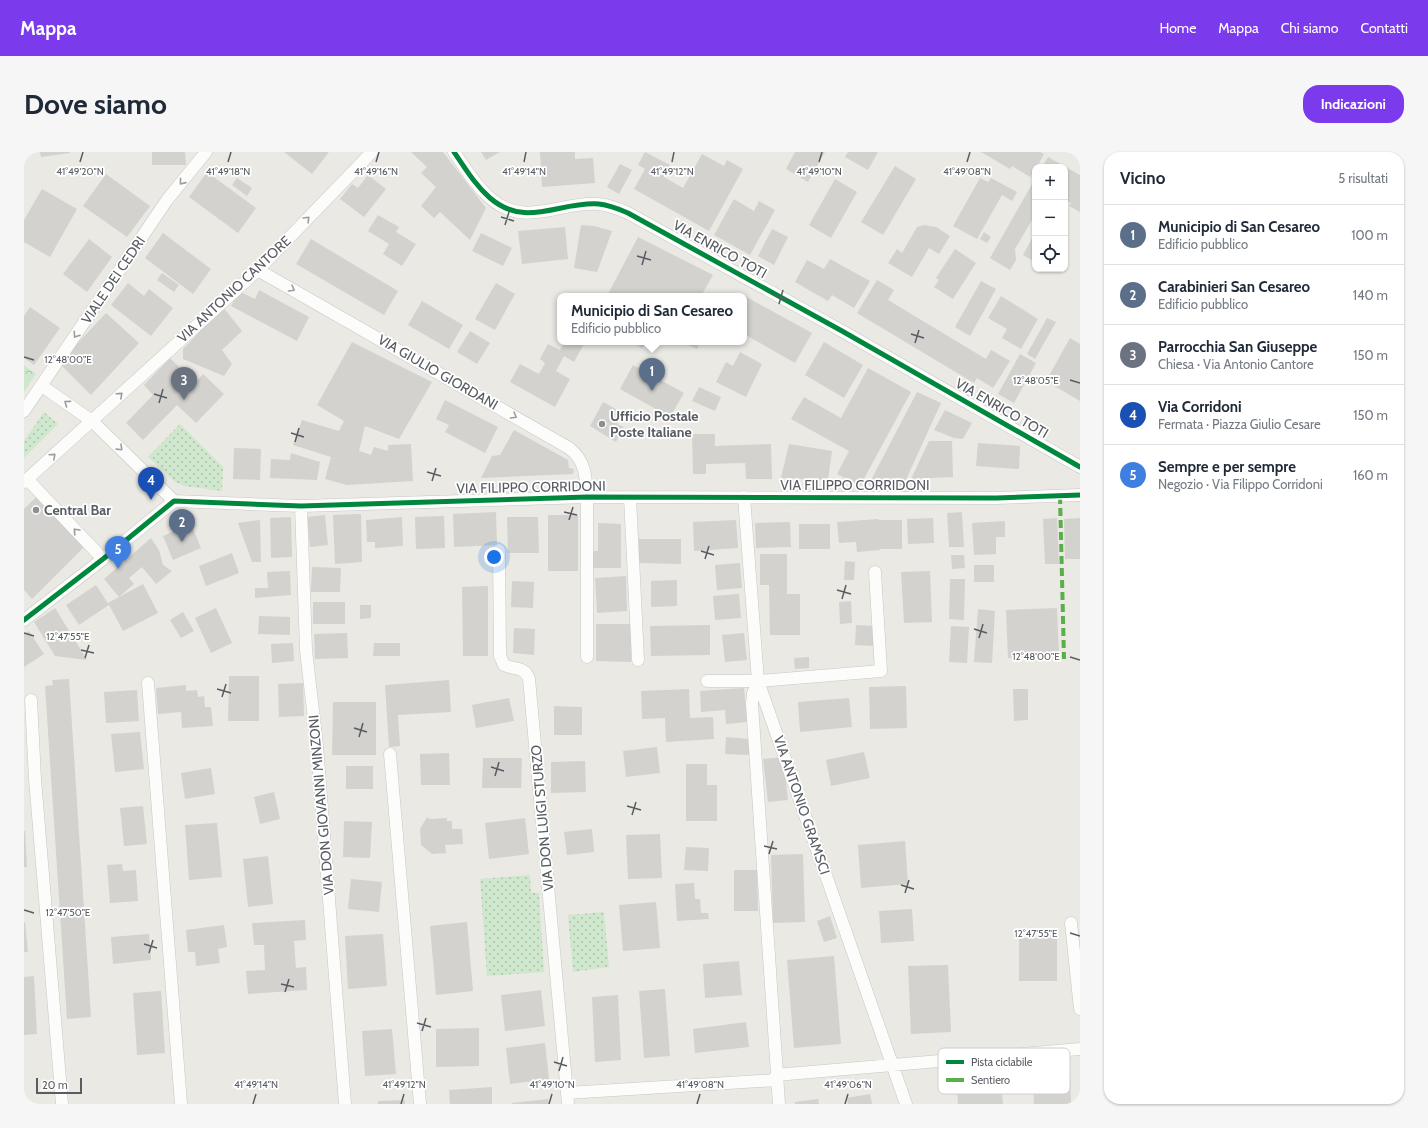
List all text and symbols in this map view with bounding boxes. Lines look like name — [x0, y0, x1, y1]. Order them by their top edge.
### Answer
text: Mappa — [20, 17, 76, 40]
text: Home — [1159, 19, 1196, 37]
text: Mappa — [1218, 19, 1259, 37]
text: Chi siamo — [1281, 19, 1338, 37]
text: Contatti — [1360, 19, 1408, 37]
button: Indicazioni — [1303, 85, 1404, 123]
text: Dove siamo — [24, 87, 167, 121]
map controls — [1032, 164, 1068, 272]
button: + — [1032, 164, 1068, 200]
text: 41°49'20"N — [56, 165, 104, 178]
text: 41°49'18"N — [206, 165, 250, 178]
text: 41°49'16"N — [354, 165, 398, 178]
text: 41°49'14"N — [502, 165, 546, 178]
text: 41°49'12"N — [650, 165, 694, 178]
text: 41°49'10"N — [796, 165, 842, 178]
text: 41°49'08"N — [943, 165, 991, 178]
text: Vicino — [1120, 168, 1165, 188]
text: 5 risultati — [1338, 170, 1388, 186]
one-way arrow — [179, 178, 186, 185]
button: − — [1032, 200, 1068, 236]
street label: VIA ENRICO TOTI — [670, 216, 770, 282]
one-way arrow — [302, 217, 309, 224]
text: Municipio di San Cesareo — [1158, 218, 1320, 236]
text: 1 — [1131, 227, 1135, 243]
text: 100 m — [1351, 227, 1388, 243]
street label: VIA ANTONIO CANTORE — [173, 232, 295, 346]
street label: VIALE DEI CEDRI — [77, 233, 149, 327]
button: locate — [1032, 236, 1068, 272]
text: Edificio pubblico — [1158, 236, 1248, 252]
text: Carabinieri San Cesareo — [1158, 278, 1310, 296]
one-way arrow — [288, 284, 295, 292]
text: 2 — [1130, 287, 1136, 303]
text: 140 m — [1353, 287, 1388, 303]
popup — [557, 293, 747, 345]
text: Edificio pubblico — [1158, 296, 1248, 312]
text: Municipio di San Cesareo — [571, 302, 733, 320]
text: Edificio pubblico — [571, 320, 661, 336]
street label: VIA GIULIO GIORDANI — [375, 330, 501, 414]
one-way arrow — [73, 331, 81, 338]
text: Parrocchia San Giuseppe — [1158, 338, 1317, 356]
text: 3 — [1129, 347, 1137, 363]
text: 150 m — [1353, 347, 1388, 363]
text: 12°48'00"E — [44, 353, 92, 366]
text: Chiesa · Via Antonio Cantore — [1158, 356, 1314, 372]
pin: 1 — [639, 358, 665, 391]
pin: 3 — [171, 367, 197, 400]
street label: VIA ENRICO TOTI — [952, 374, 1052, 442]
text: 12°48'05"E — [1013, 374, 1059, 387]
one-way arrow — [116, 393, 123, 400]
text: Via Corridoni — [1158, 398, 1242, 416]
one-way arrow — [64, 401, 71, 408]
place label: Ufficio Postale Poste Italiane — [610, 407, 699, 441]
text: 4 — [1129, 407, 1137, 423]
text: 150 m — [1353, 407, 1388, 423]
one-way arrow — [510, 412, 517, 419]
text: Fermata · Piazza Giulio Cesare — [1158, 416, 1321, 432]
marker: Ufficio Postale Poste Italiane — [597, 419, 607, 429]
one-way arrow — [115, 443, 122, 450]
one-way arrow — [48, 454, 56, 461]
text: Sempre e per sempre — [1158, 458, 1296, 476]
pin: 4 — [138, 467, 164, 500]
text: 5 — [1130, 467, 1136, 483]
text: 160 m — [1353, 467, 1388, 483]
street label: VIA FILIPPO CORRIDONI — [780, 476, 930, 494]
text: Negozio · Via Filippo Corridoni — [1158, 476, 1323, 492]
street label: VIA FILIPPO CORRIDONI — [456, 477, 606, 497]
place label: Central Bar — [44, 501, 111, 519]
marker: Central Bar — [31, 505, 41, 515]
pin: 2 — [169, 509, 195, 542]
one-way arrow — [73, 528, 81, 536]
pin: 5 — [105, 536, 131, 569]
your location — [484, 547, 504, 567]
text: 12°47'55"E — [46, 630, 90, 643]
text: 12°48'00"E — [1012, 650, 1060, 663]
street label: VIA DON GIOVANNI MINZONI — [304, 714, 338, 896]
street label: VIA ANTONIO GRAMSCI — [770, 733, 834, 877]
street label: VIA DON LUIGI STURZO — [527, 744, 557, 892]
text: 12°47'50"E — [46, 906, 91, 919]
text: 12°47'55"E — [1014, 927, 1058, 940]
legend — [938, 1048, 1070, 1094]
text: Pista ciclabile — [971, 1055, 1033, 1069]
text: Sentiero — [971, 1073, 1010, 1087]
scale bar — [36, 1076, 82, 1095]
text: 20 m — [42, 1078, 68, 1092]
text: 41°49'14"N — [234, 1078, 278, 1091]
text: 41°49'12"N — [382, 1078, 426, 1091]
text: 41°49'10"N — [529, 1078, 575, 1091]
text: 41°49'08"N — [676, 1078, 724, 1091]
text: 41°49'06"N — [824, 1078, 872, 1091]

